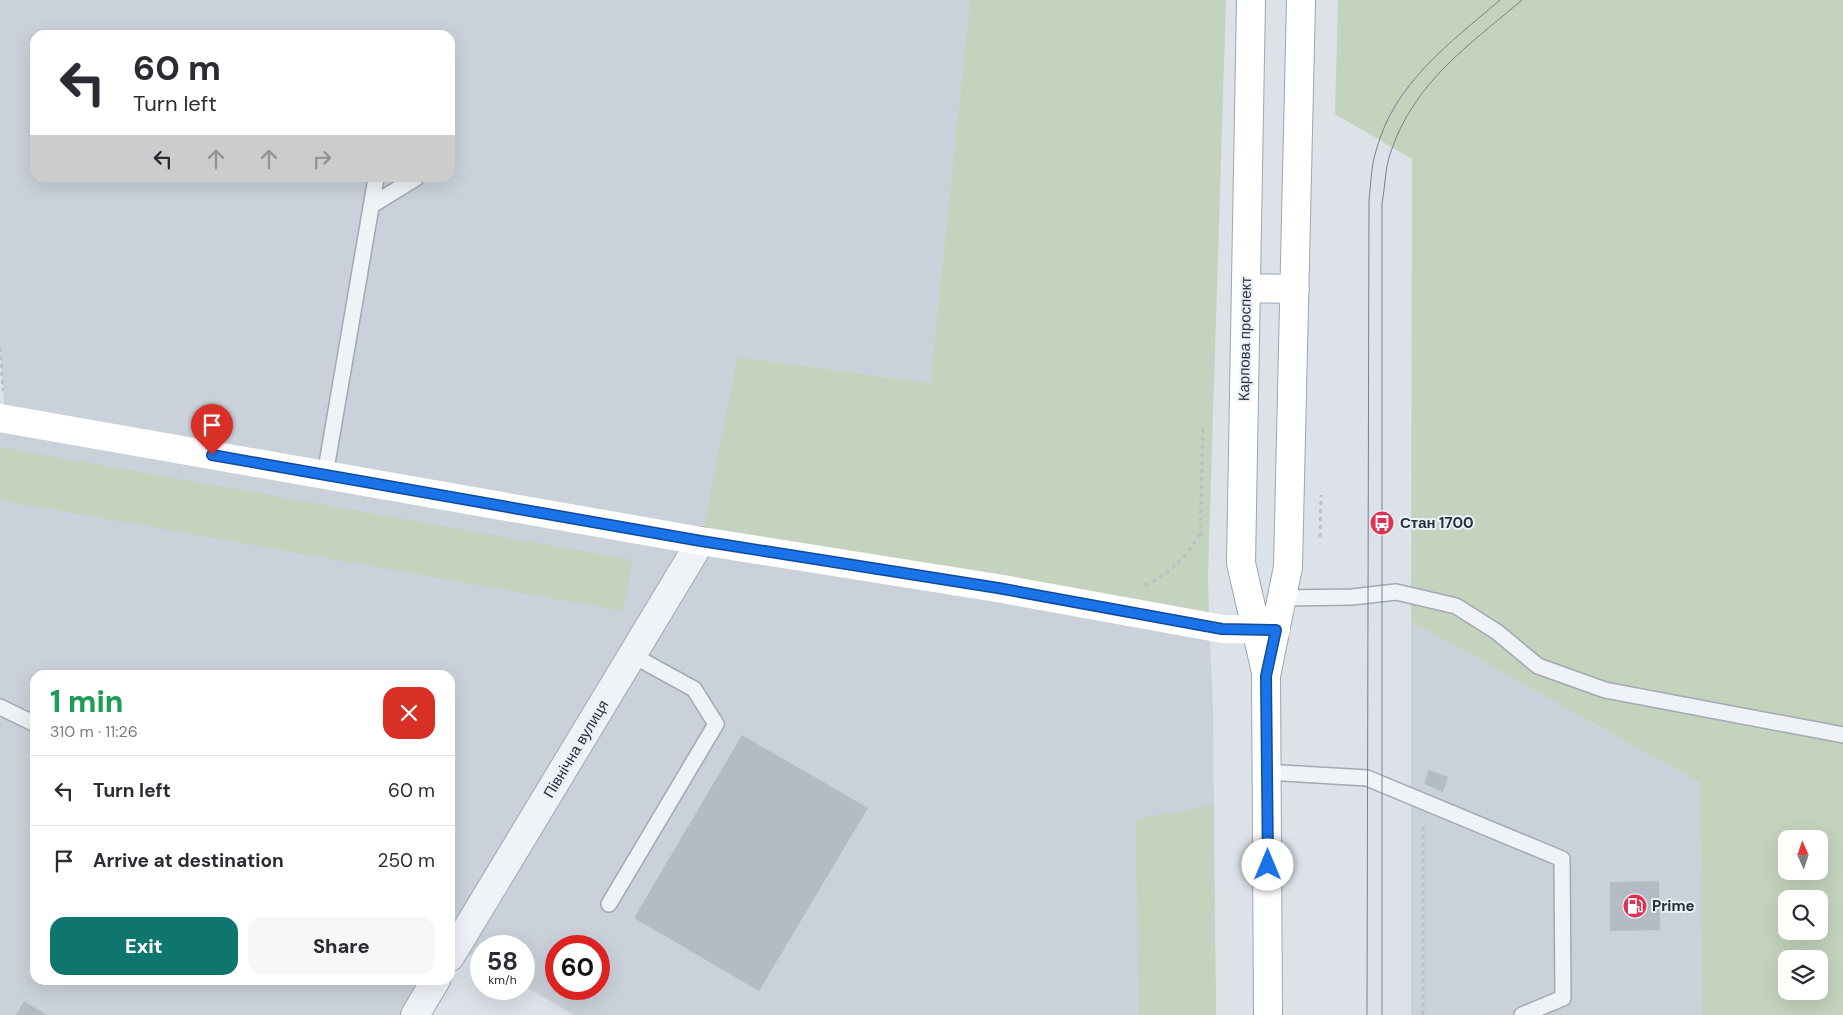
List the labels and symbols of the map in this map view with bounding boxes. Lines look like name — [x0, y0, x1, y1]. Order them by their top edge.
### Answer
street label: Карпова проспект — [1234, 277, 1256, 401]
pin — [191, 404, 233, 455]
bus stop icon: Стан 1700 — [1369, 510, 1395, 536]
place label: Стан 1700 — [1400, 513, 1474, 533]
street label: Північна вулиця — [539, 696, 613, 802]
north arrow — [1778, 830, 1828, 880]
position arrow — [1241, 838, 1293, 890]
fuel station icon: Prime — [1622, 893, 1648, 919]
place label: Prime — [1652, 896, 1695, 916]
speed limit sign: 60 — [545, 935, 610, 1000]

